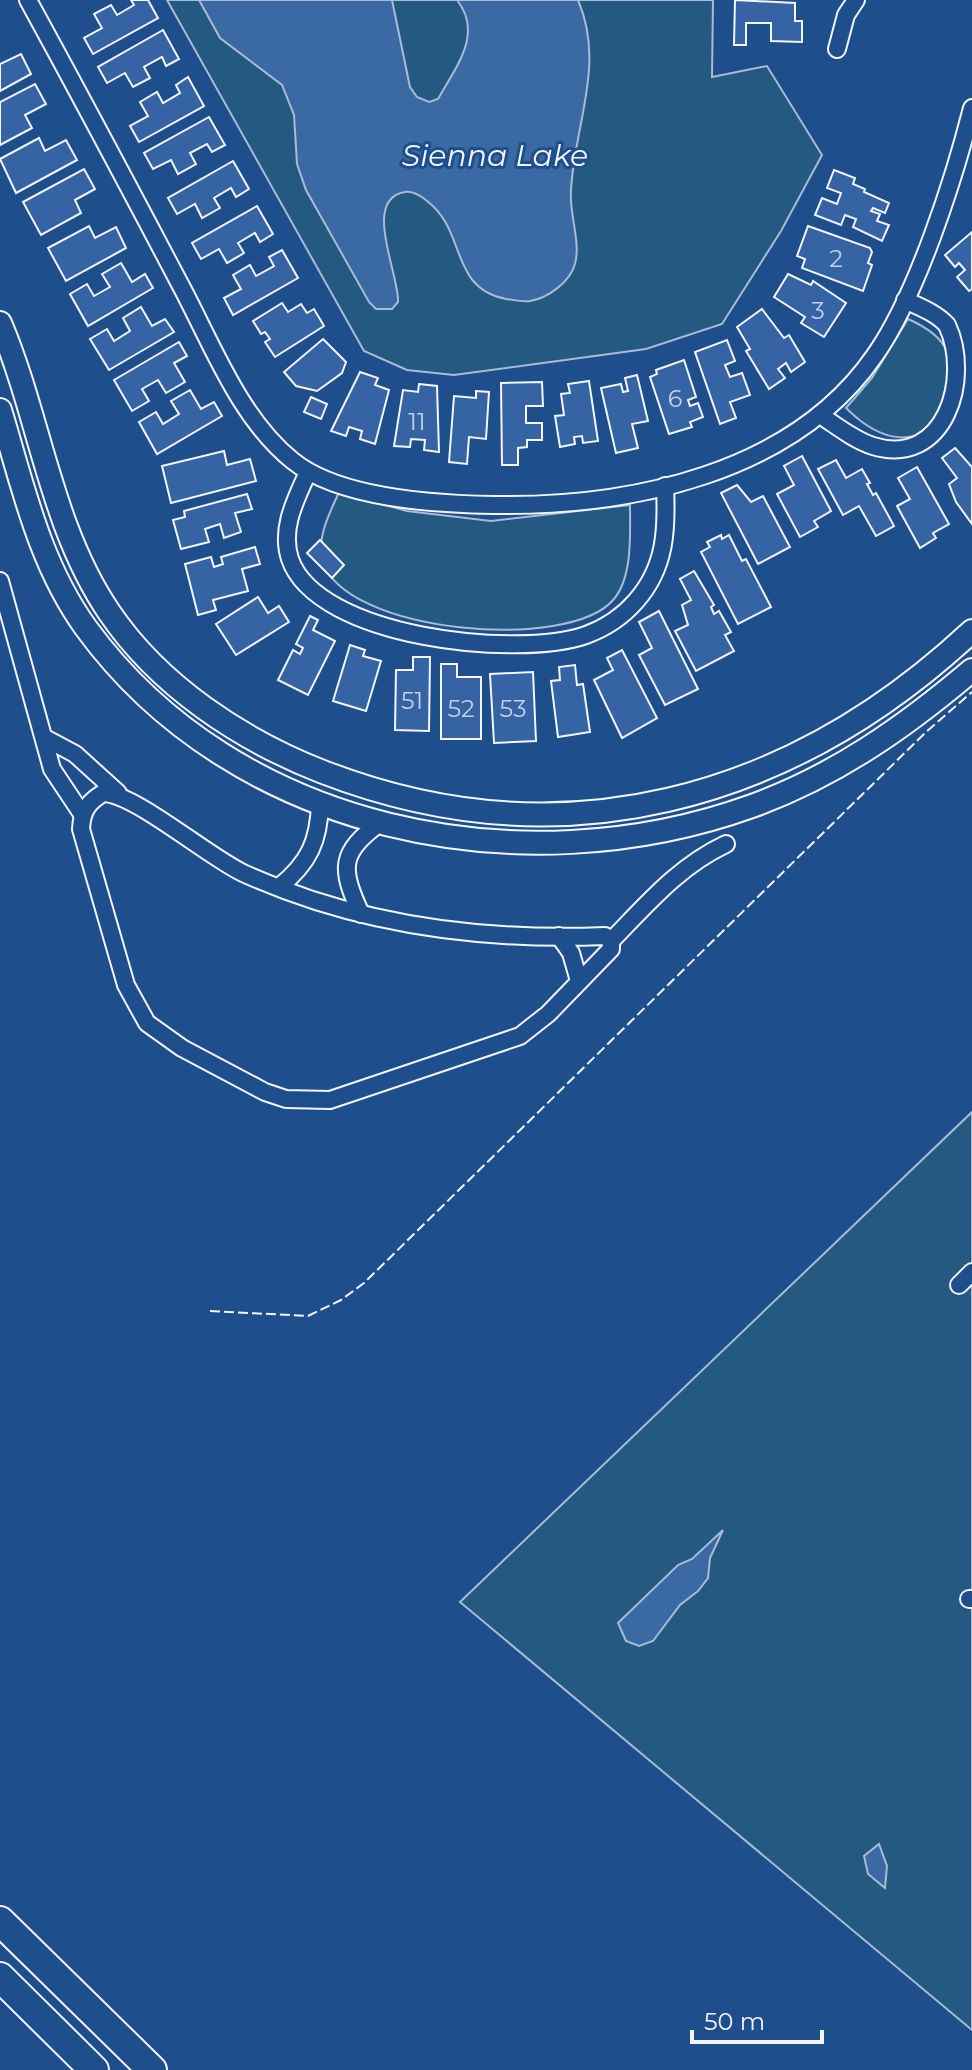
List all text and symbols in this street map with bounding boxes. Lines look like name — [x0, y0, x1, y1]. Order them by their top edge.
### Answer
water label: Sienna Lake — [402, 137, 588, 174]
house number: 2 — [829, 244, 843, 273]
house number: 3 — [811, 296, 825, 325]
house number: 6 — [668, 384, 682, 413]
house number: 11 — [408, 407, 426, 436]
house number: 51 — [401, 686, 423, 715]
house number: 52 — [447, 694, 475, 723]
house number: 53 — [500, 694, 527, 723]
scale bar — [692, 1994, 822, 2044]
text: 50 m — [704, 2007, 765, 2036]

